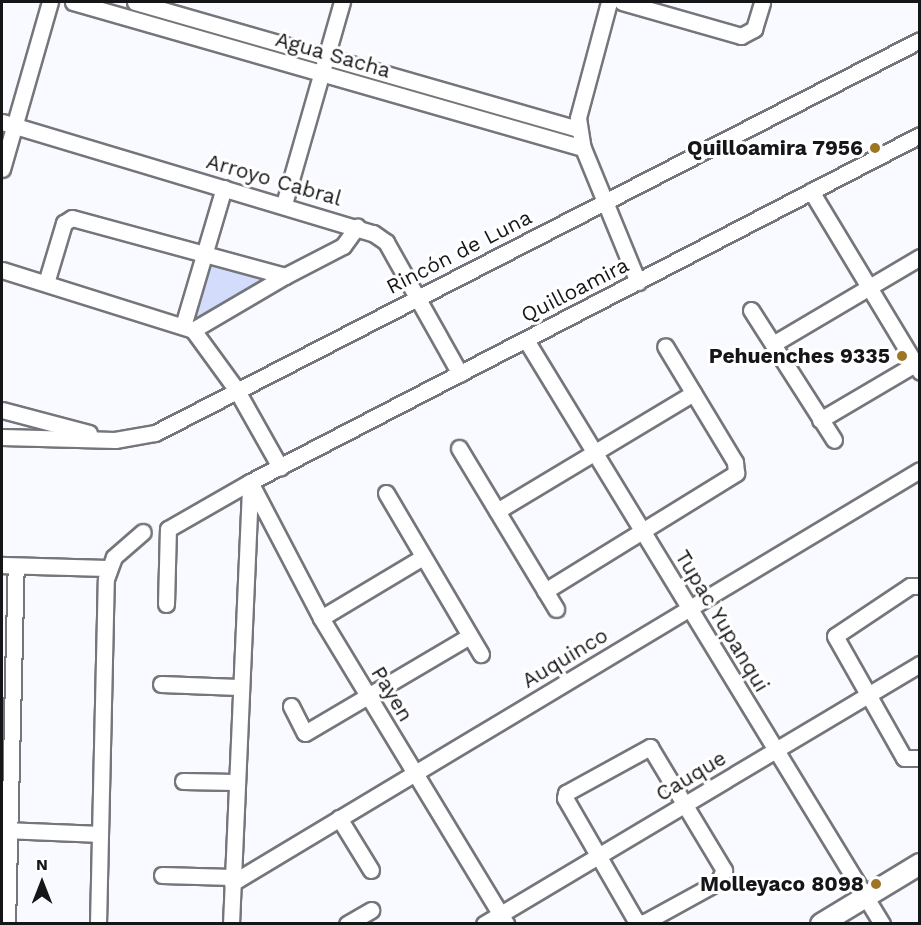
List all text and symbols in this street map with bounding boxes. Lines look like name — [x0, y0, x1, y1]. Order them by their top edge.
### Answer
street label: Agua Sacha — [272, 27, 394, 83]
place label: Quilloamira 7956 — [686, 135, 863, 161]
marker: Quilloamira 7956 — [868, 141, 882, 155]
street label: Arroyo Cabral — [203, 149, 345, 211]
street label: Rincón de Luna — [382, 205, 536, 299]
street label: Quilloamira — [517, 252, 633, 328]
place label: Pehuenches 9335 — [709, 343, 890, 369]
marker: Pehuenches 9335 — [895, 349, 909, 363]
street label: Tupac Yupanqui — [670, 545, 774, 697]
street label: Auquinco — [517, 623, 613, 693]
street label: Payen — [366, 662, 418, 726]
street label: Cauque — [651, 745, 731, 807]
north arrow — [12, 853, 72, 913]
text: N — [36, 855, 48, 874]
place label: Molleyaco 8098 — [700, 871, 864, 897]
marker: Molleyaco 8098 — [869, 877, 883, 891]

